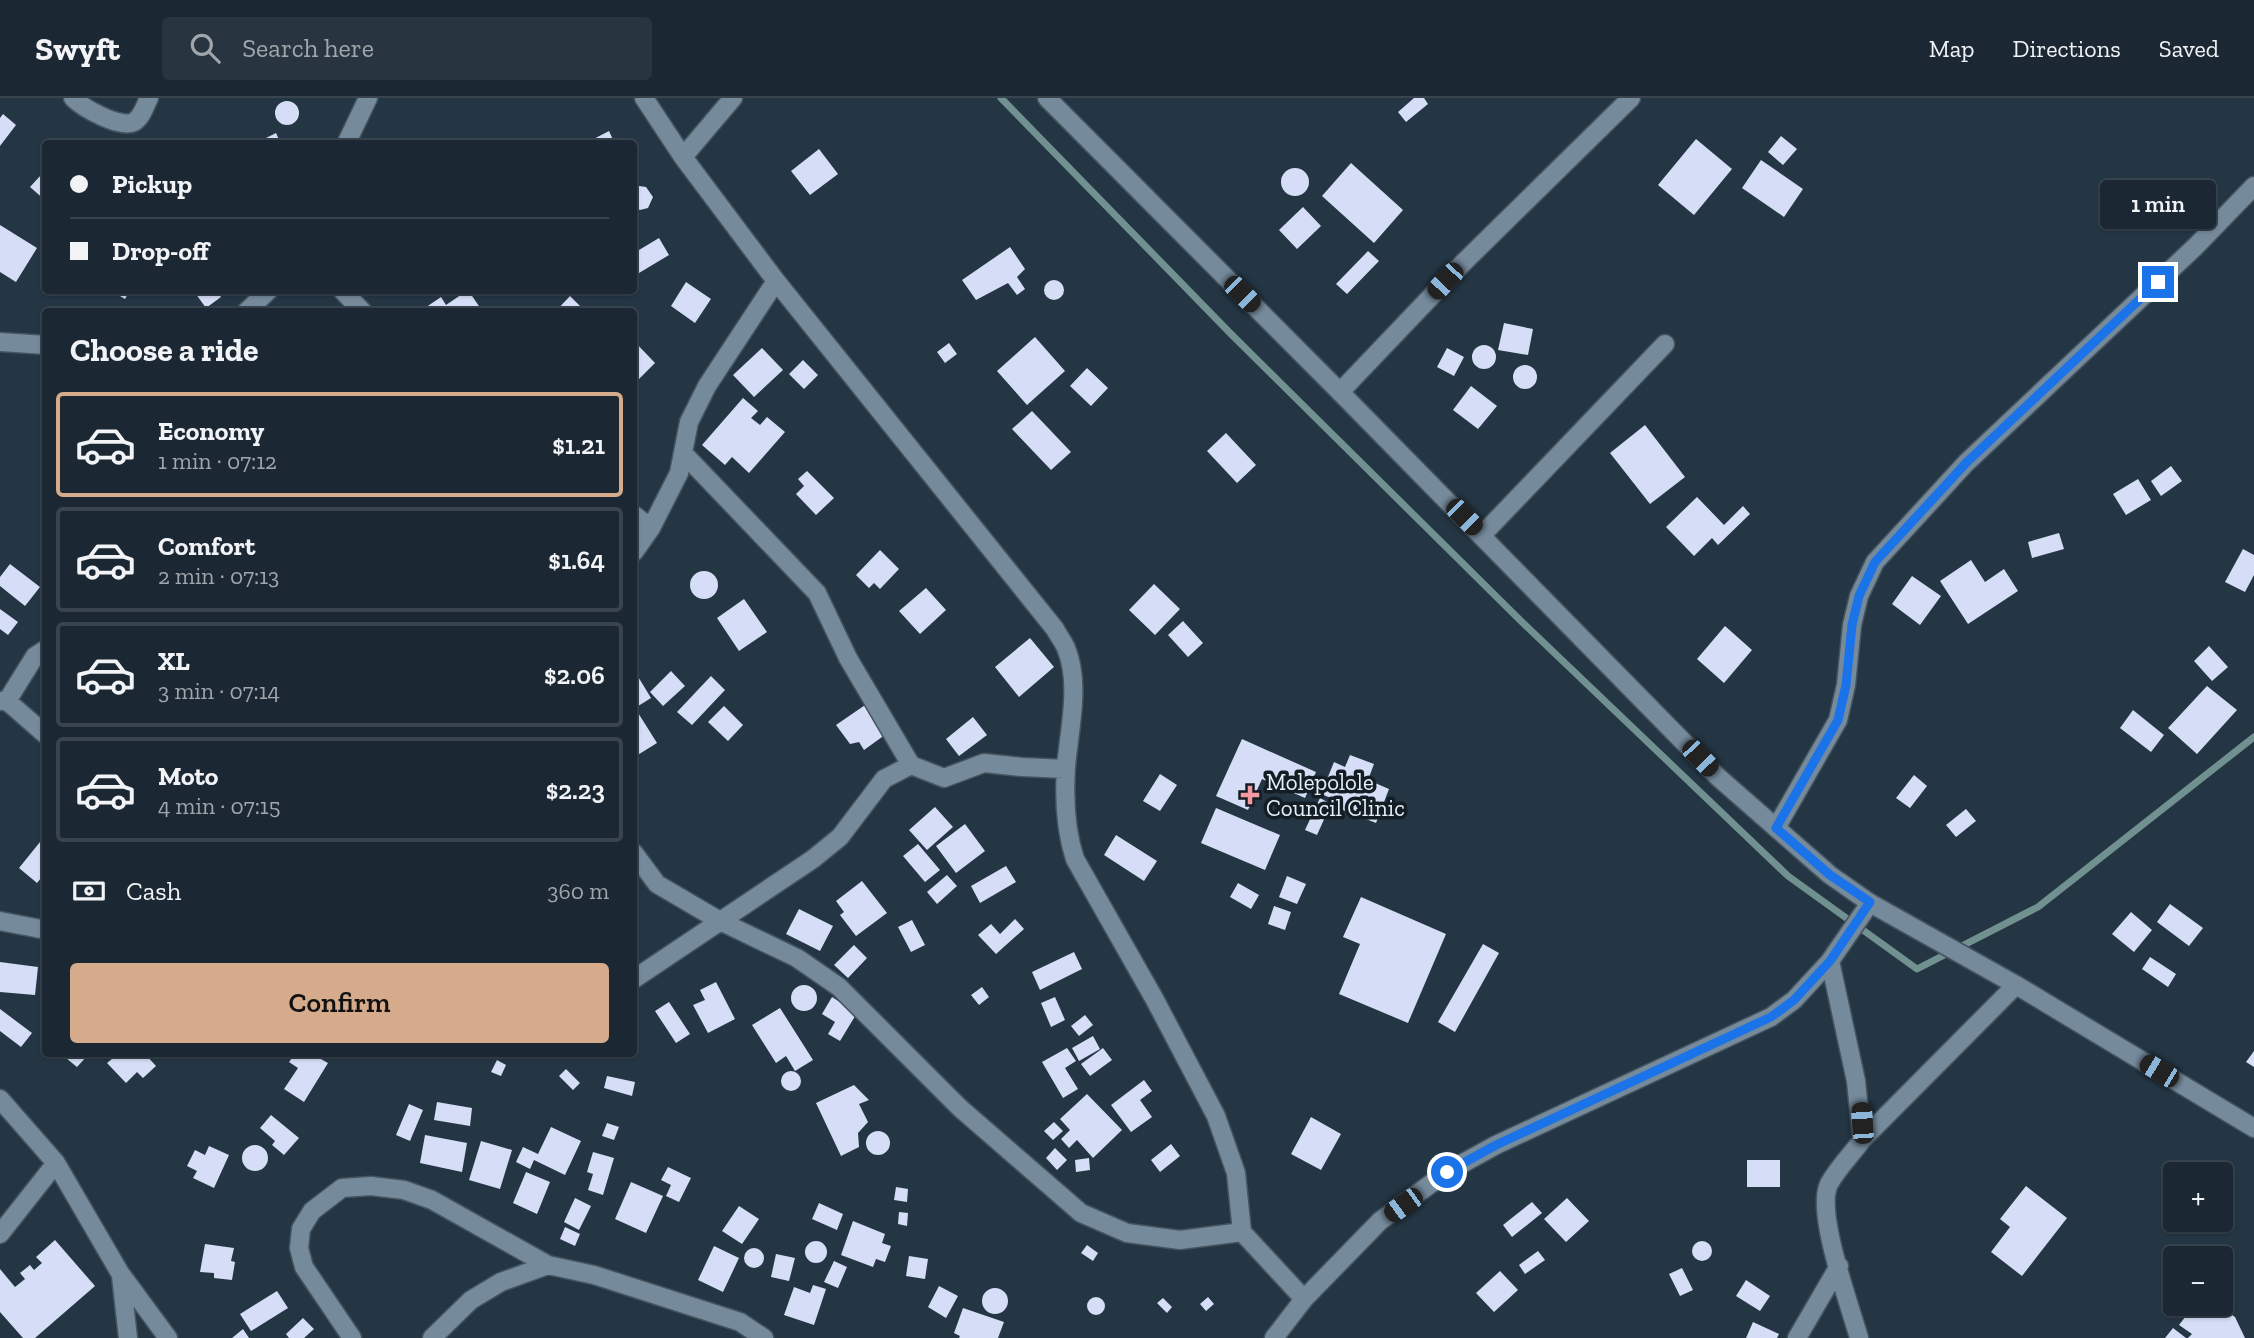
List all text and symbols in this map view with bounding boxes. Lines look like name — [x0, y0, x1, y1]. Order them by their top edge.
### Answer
search box — [162, 17, 652, 80]
text: Swyft — [35, 29, 120, 68]
icon: search — [186, 29, 224, 67]
text: Search here — [242, 32, 374, 64]
text: Map — [1929, 34, 1975, 63]
text: Directions — [2013, 34, 2121, 63]
text: Saved — [2159, 34, 2219, 63]
text: Pickup — [112, 168, 192, 200]
callout: 1 min — [2100, 180, 2216, 230]
text: 1 min — [2131, 190, 2185, 218]
text: Drop-off — [112, 235, 209, 267]
car — [1423, 258, 1468, 304]
route end — [2142, 266, 2174, 298]
car — [1220, 272, 1265, 316]
text: Choose a ride — [70, 331, 258, 369]
icon: car — [74, 413, 137, 476]
text: Economy — [158, 415, 264, 447]
text: $1.21 — [552, 429, 605, 461]
text: 1 min · 07:12 — [158, 447, 277, 475]
car — [1442, 495, 1487, 539]
icon: car — [74, 528, 137, 591]
text: Comfort — [158, 530, 255, 562]
text: $1.64 — [548, 544, 605, 576]
text: 2 min · 07:13 — [158, 562, 279, 590]
icon: car — [74, 643, 137, 706]
text: XL — [158, 645, 190, 677]
text: $2.06 — [544, 659, 605, 691]
text: 3 min · 07:14 — [158, 677, 280, 705]
car — [1678, 736, 1723, 780]
icon: car — [74, 758, 137, 821]
text: Moto — [158, 760, 218, 792]
place label: Molepolole Council Clinic — [1266, 768, 1405, 822]
text: $2.23 — [546, 774, 605, 806]
marker: Molepolole Council Clinic — [1240, 785, 1260, 805]
text: 4 min · 07:15 — [158, 792, 280, 820]
icon: cash — [70, 872, 108, 910]
text: Cash — [126, 875, 181, 907]
text: 360 m — [547, 877, 609, 905]
button: Confirm — [70, 963, 609, 1043]
car — [2136, 1051, 2183, 1091]
car — [1851, 1101, 1874, 1145]
route start — [1431, 1156, 1463, 1188]
map controls — [2163, 1162, 2233, 1316]
button: + — [2163, 1162, 2233, 1232]
car — [1380, 1184, 1427, 1226]
button: − — [2163, 1246, 2233, 1316]

